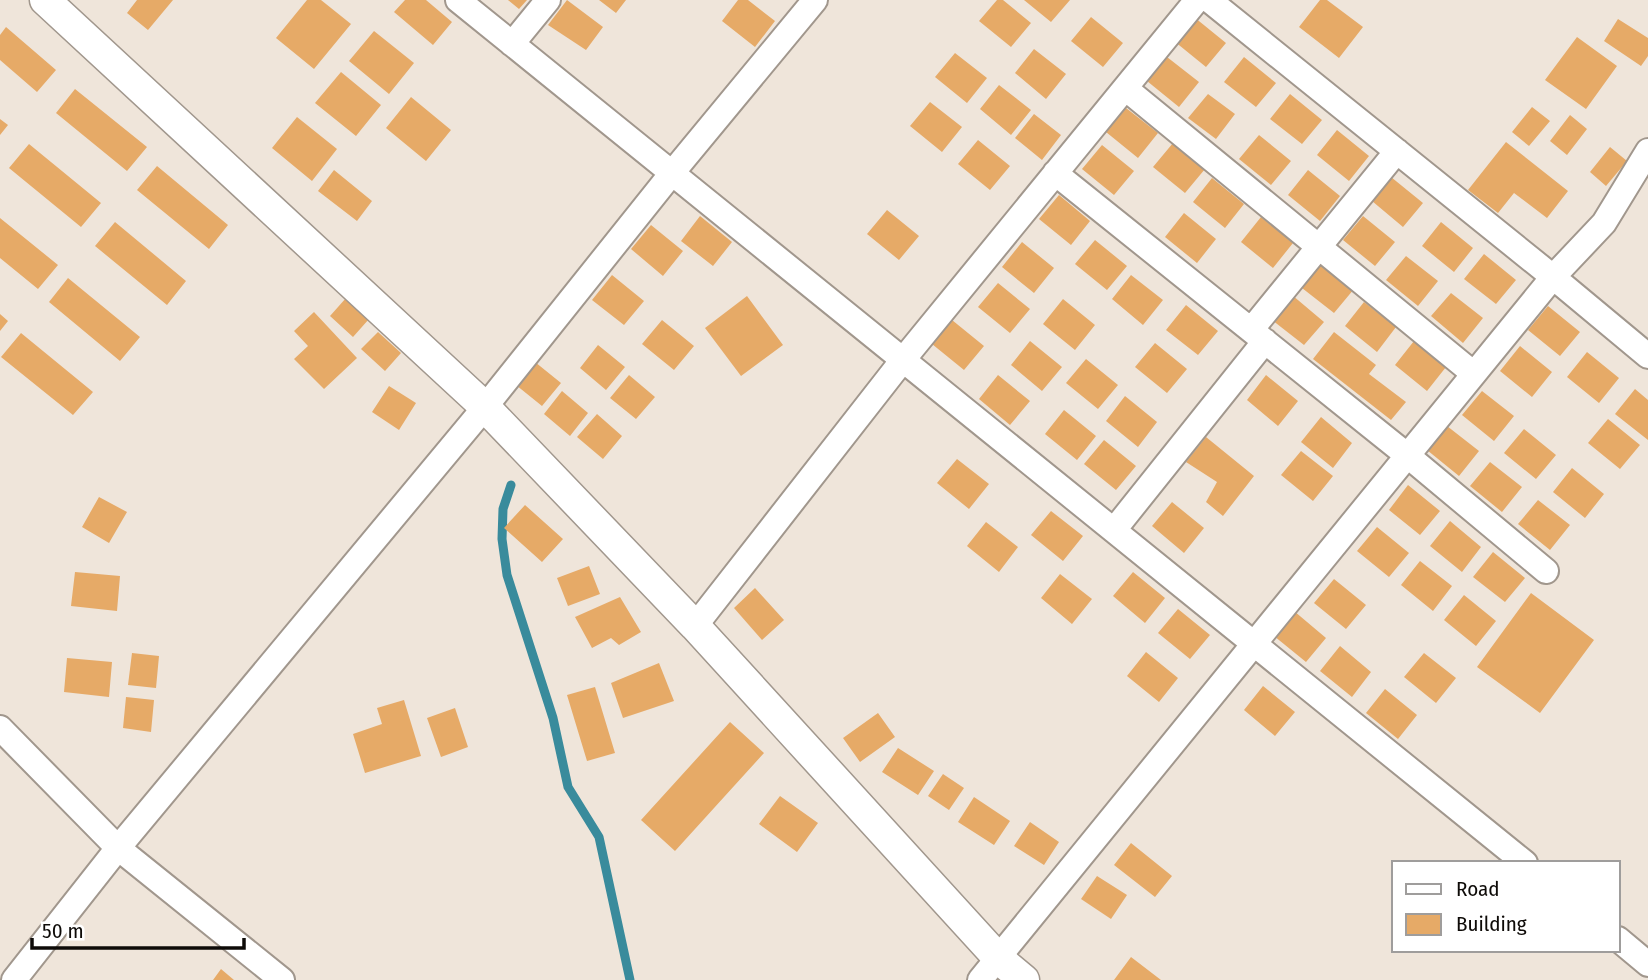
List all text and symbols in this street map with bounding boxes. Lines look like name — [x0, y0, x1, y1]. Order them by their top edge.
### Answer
legend — [1392, 861, 1620, 952]
text: Road — [1456, 876, 1500, 902]
scale bar — [32, 906, 243, 950]
text: Building — [1456, 911, 1527, 937]
text: 50 m — [42, 918, 84, 944]

